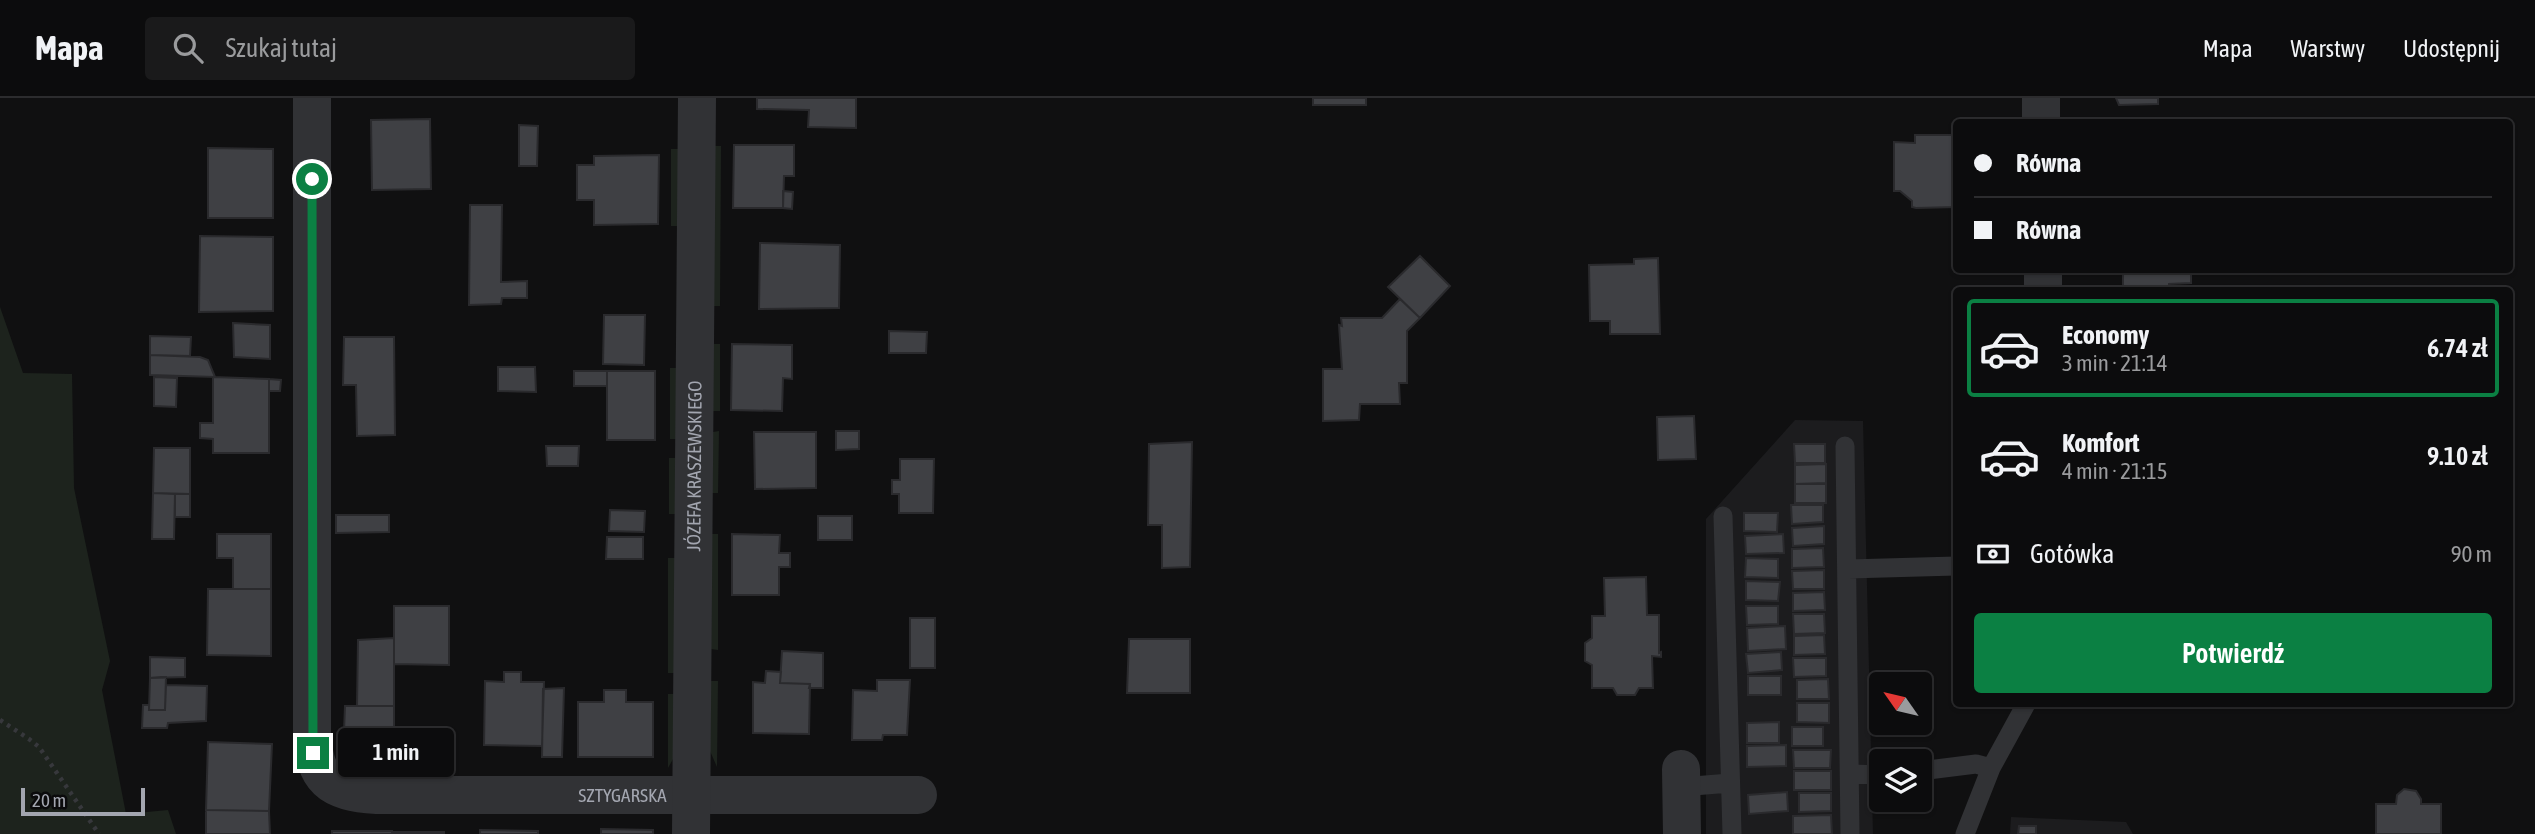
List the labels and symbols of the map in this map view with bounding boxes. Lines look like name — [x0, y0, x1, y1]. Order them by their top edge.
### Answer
route start — [296, 163, 328, 195]
street label: JÓZEFA KRASZEWSKIEGO — [682, 381, 706, 551]
north arrow — [1869, 672, 1932, 735]
callout: 1 min — [338, 728, 453, 778]
route end — [297, 737, 329, 769]
street label: SZTYGARSKA — [578, 784, 667, 806]
scale bar — [21, 785, 145, 817]

